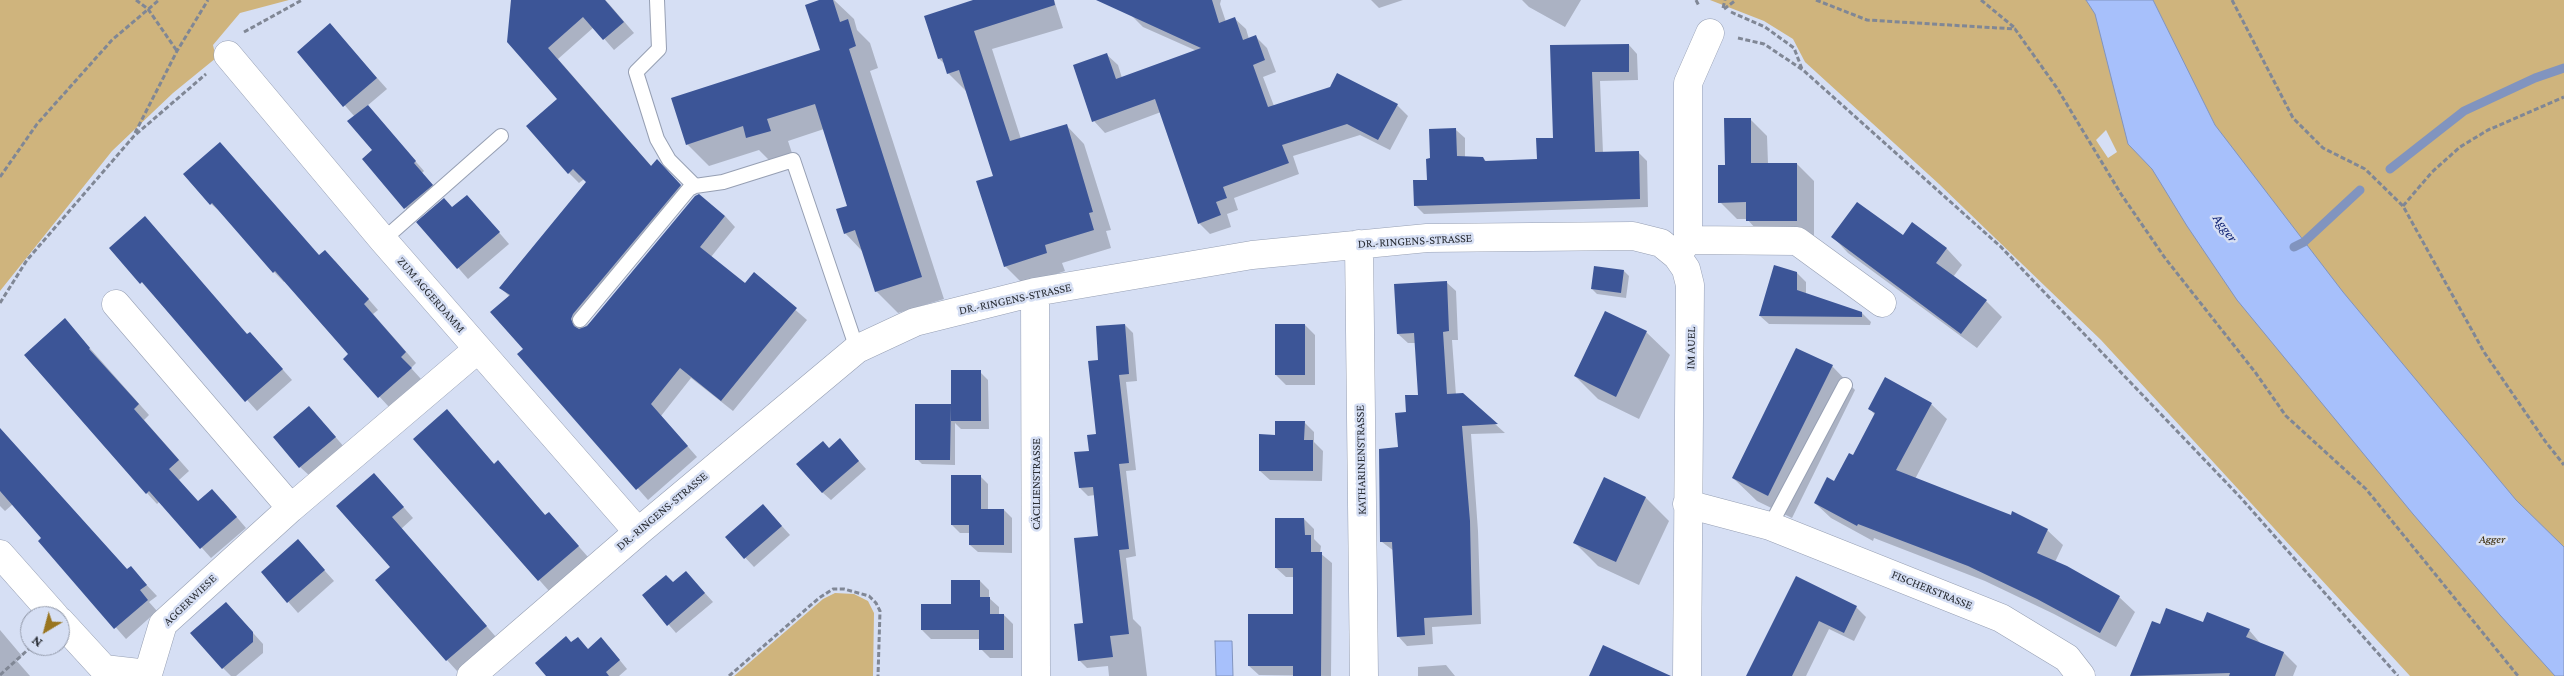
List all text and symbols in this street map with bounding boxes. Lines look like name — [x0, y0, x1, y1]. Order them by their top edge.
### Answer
water label: Agger — [2209, 211, 2241, 245]
street label: DR.-RINGENS-STRASSE — [1357, 231, 1473, 251]
street label: ZUM AGGERDAMM — [394, 254, 468, 336]
street label: DR.-RINGENS-STRASSE — [957, 280, 1073, 318]
street label: IM AUEL — [1683, 326, 1699, 370]
street label: KATHARINENSTRASSE — [1353, 405, 1369, 515]
street label: CÄCILIENSTRASSE — [1029, 438, 1043, 530]
street label: DR.-RINGENS-STRASSE — [614, 469, 710, 553]
park label: Agger — [2479, 532, 2505, 546]
street label: FISCHERSTRASSE — [1889, 567, 1975, 613]
street label: AGGERWIESE — [160, 571, 220, 629]
north arrow — [20, 606, 70, 656]
text: N — [28, 633, 45, 651]

